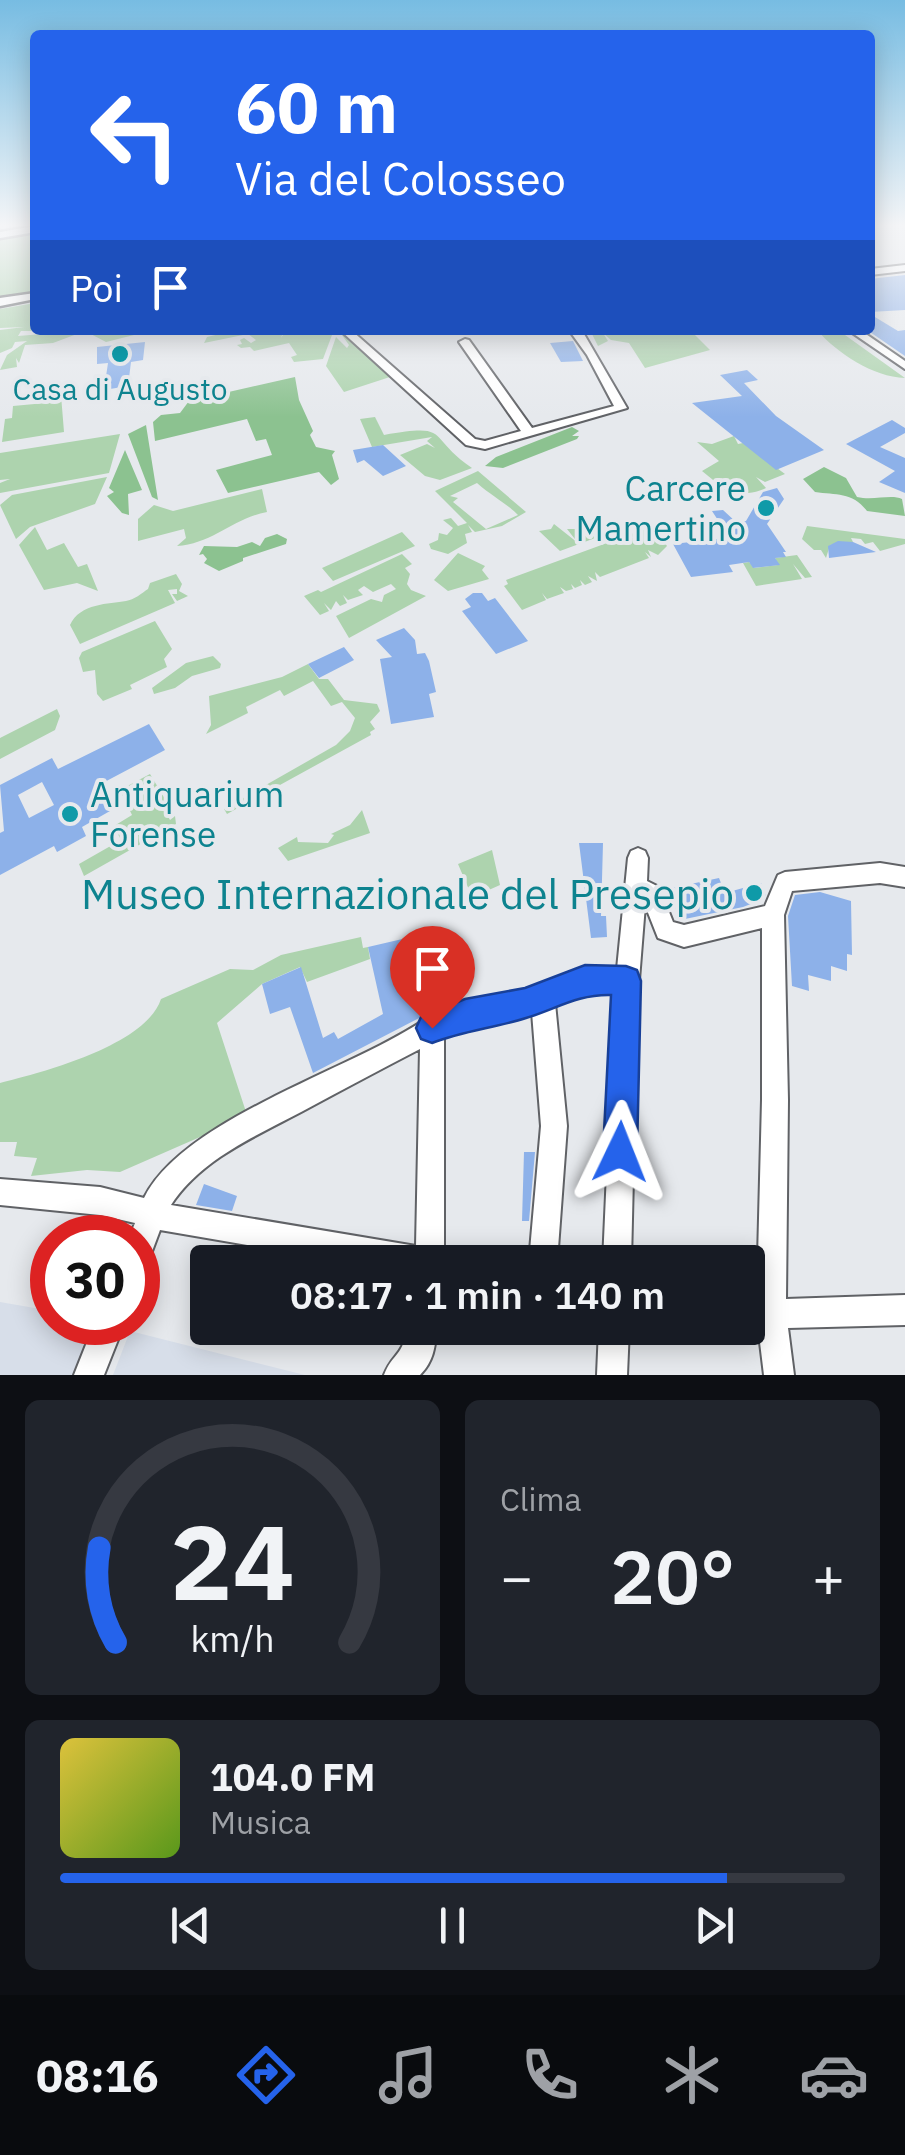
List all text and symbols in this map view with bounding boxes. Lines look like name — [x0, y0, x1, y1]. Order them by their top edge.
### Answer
text: 60 m — [235, 61, 398, 152]
icon: left — [70, 70, 200, 200]
text: Via del Colosseo — [235, 149, 566, 207]
icon: arrive — [143, 260, 198, 315]
text: Poi — [70, 263, 123, 312]
marker: Casa di Augusto — [109, 343, 131, 365]
place label: Casa di Augusto — [13, 369, 227, 408]
place label: Carcere Mamertino — [576, 465, 746, 551]
marker: Carcere Mamertino — [755, 497, 777, 519]
place label: Antiquarium Forense — [90, 771, 284, 857]
marker: Antiquarium Forense — [59, 803, 81, 825]
place label: Museo Internazionale del Presepio — [81, 866, 734, 921]
marker: Museo Internazionale del Presepio — [743, 882, 765, 904]
pin — [390, 926, 475, 1029]
icon: arrive — [405, 941, 460, 996]
position arrow — [568, 1100, 672, 1204]
speed limit sign: 30 — [30, 1215, 160, 1345]
text: 08:17 · 1 min · 140 m — [290, 1270, 665, 1319]
text: Clima — [500, 1478, 582, 1520]
text: 24 — [170, 1493, 295, 1629]
text: 20° — [610, 1527, 735, 1625]
text: − — [500, 1541, 533, 1612]
text: + — [812, 1541, 845, 1612]
text: km/h — [190, 1615, 275, 1662]
text: 104.0 FM — [210, 1752, 375, 1801]
text: Musica — [210, 1801, 311, 1843]
icon: previous — [163, 1898, 218, 1953]
icon: pause — [425, 1898, 480, 1953]
icon: next — [687, 1898, 742, 1953]
icon: directions — [231, 2040, 301, 2110]
icon: music — [373, 2040, 443, 2110]
icon: phone — [515, 2040, 585, 2110]
icon: climate — [657, 2040, 727, 2110]
icon: car — [799, 2040, 869, 2110]
text: 08:16 — [36, 2046, 159, 2104]

